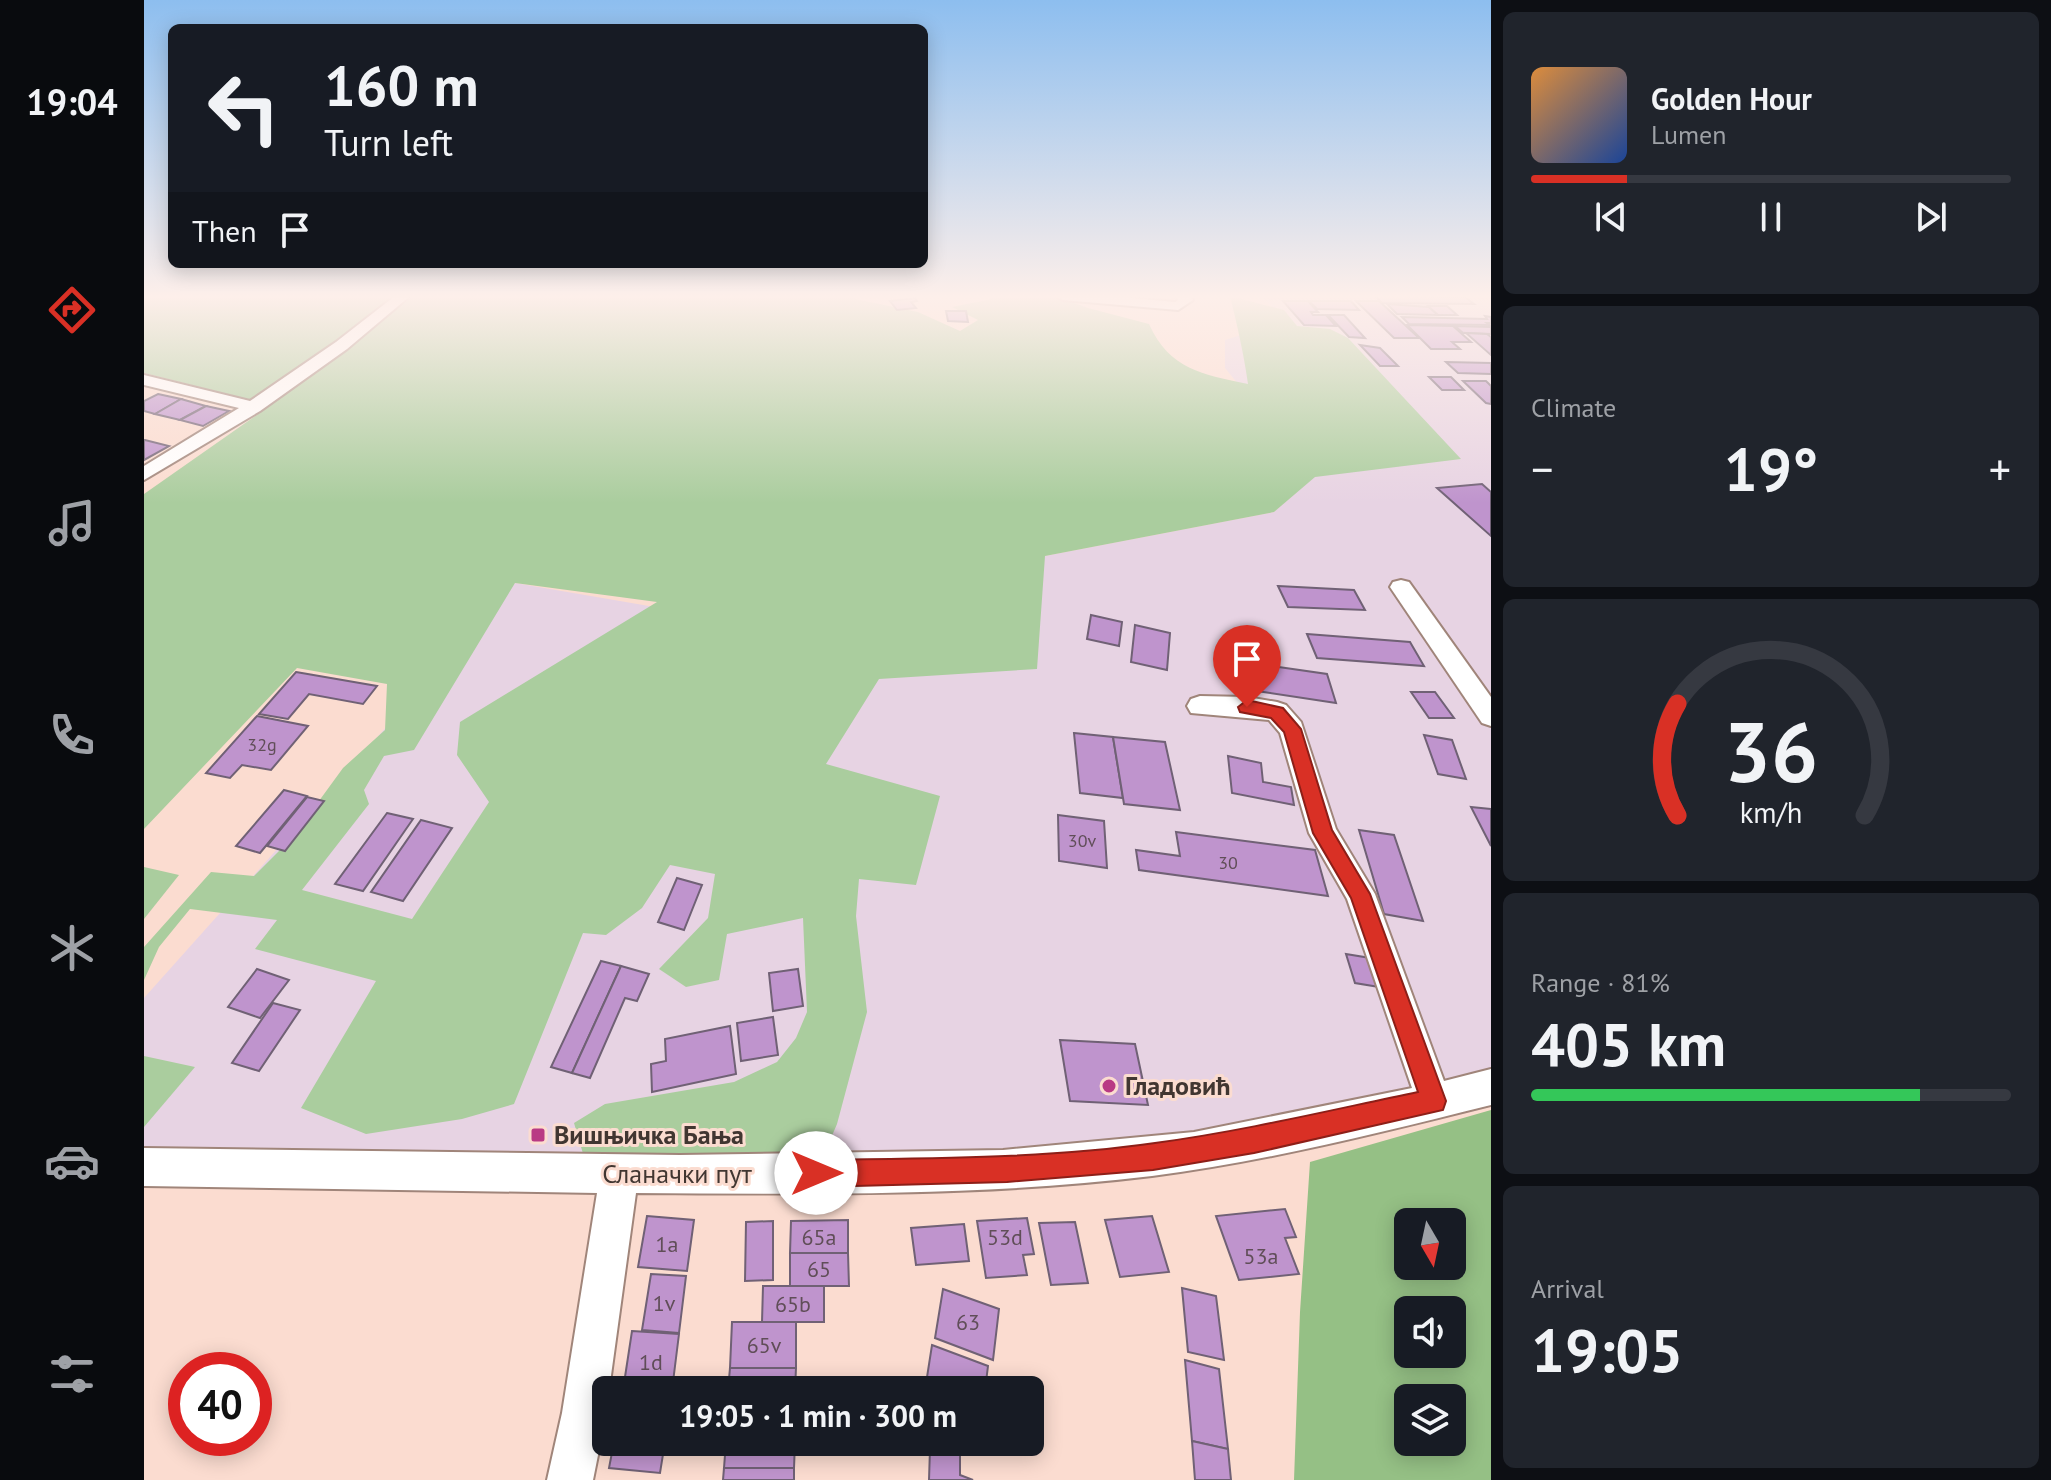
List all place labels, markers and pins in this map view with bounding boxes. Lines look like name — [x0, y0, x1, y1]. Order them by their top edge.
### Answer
pin — [1213, 625, 1281, 707]
place label: Гладовић — [1125, 1069, 1231, 1102]
marker: Гладовић — [1100, 1077, 1118, 1095]
place label: Вишњичка Бања — [554, 1118, 744, 1151]
marker: Вишњичка Бања — [529, 1126, 547, 1144]

